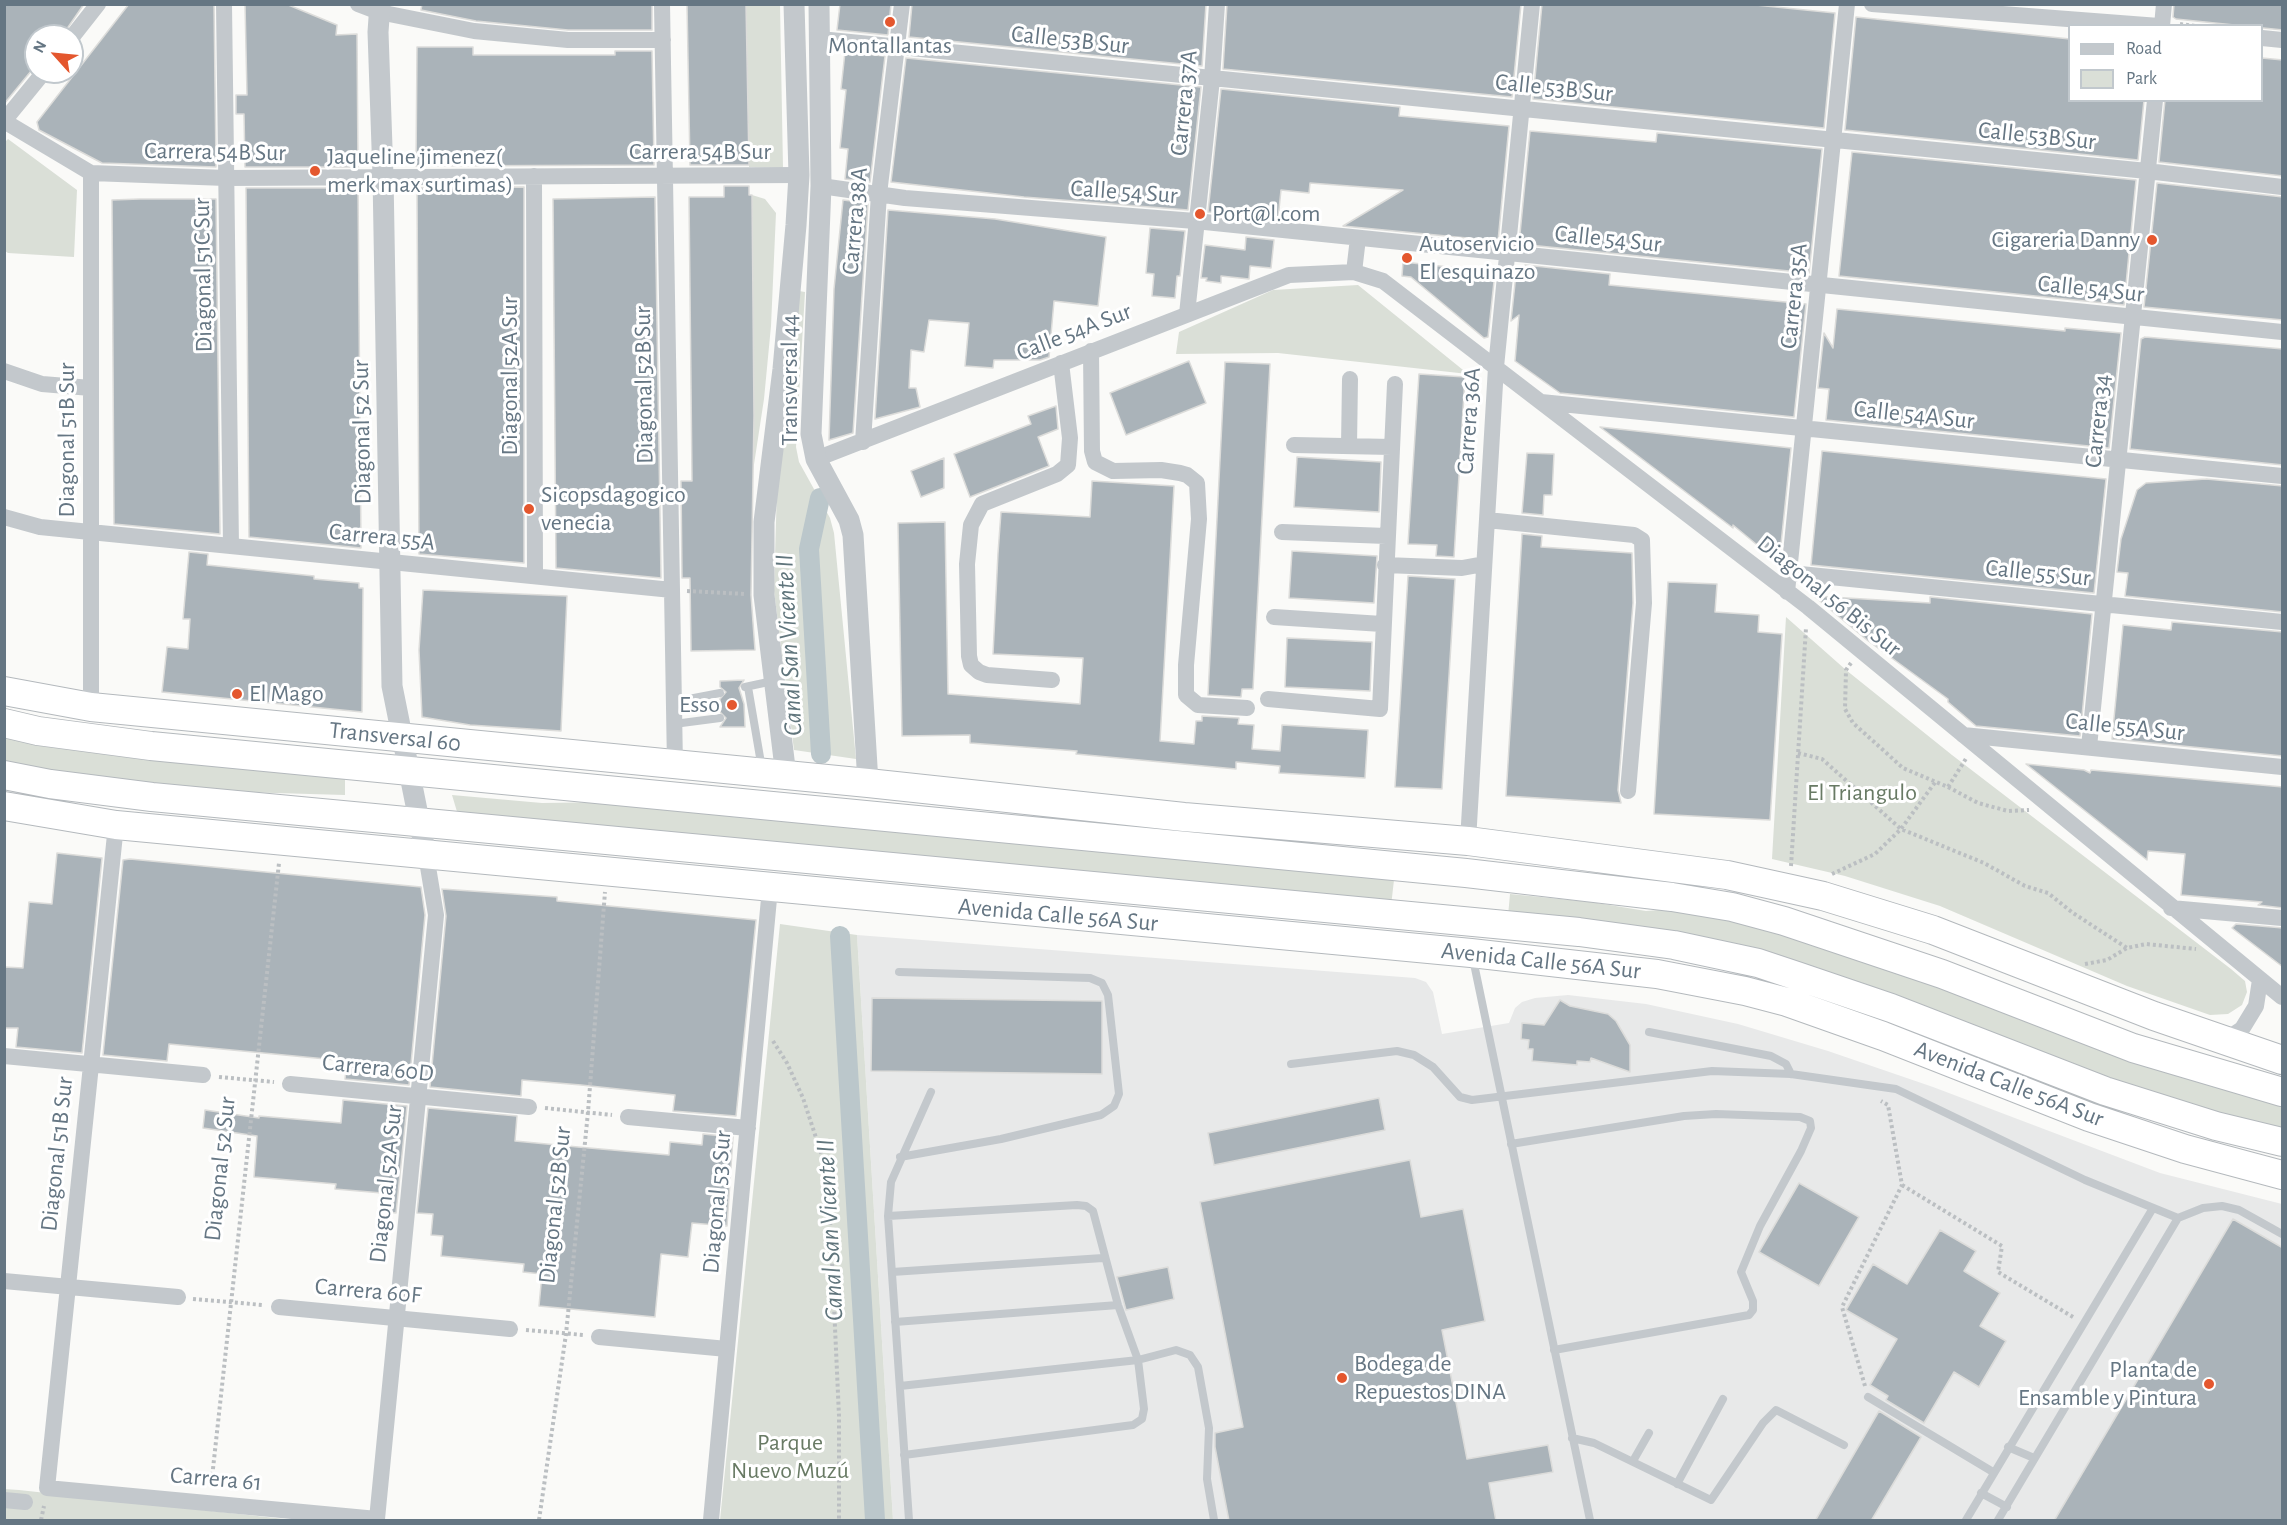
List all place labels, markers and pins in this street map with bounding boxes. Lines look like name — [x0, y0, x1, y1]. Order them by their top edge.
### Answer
marker: Montallantas — [883, 15, 897, 29]
place label: Montallantas — [828, 32, 952, 60]
place label: Jaqueline jimenez( merk max surtimas) — [327, 143, 513, 199]
marker: Jaqueline jimenez( merk max surtimas) — [308, 164, 322, 178]
place label: Port@l.com — [1212, 200, 1321, 228]
marker: Port@l.com — [1193, 207, 1207, 221]
place label: Cigareria Danny — [1991, 226, 2140, 254]
place label: Autoservicio El esquinazo — [1419, 230, 1535, 286]
marker: Cigareria Danny — [2145, 233, 2159, 247]
marker: Autoservicio El esquinazo — [1400, 251, 1414, 265]
place label: Sicopsdagogico venecia — [541, 481, 686, 537]
marker: Sicopsdagogico venecia — [522, 502, 536, 516]
place label: El Mago — [249, 680, 324, 708]
marker: El Mago — [230, 687, 244, 701]
place label: Esso — [679, 691, 720, 719]
marker: Esso — [725, 698, 739, 712]
place label: Bodega de Repuestos DINA — [1354, 1350, 1506, 1406]
place label: Planta de Ensamble y Pintura — [2018, 1356, 2197, 1412]
marker: Bodega de Repuestos DINA — [1335, 1371, 1349, 1385]
marker: Planta de Ensamble y Pintura — [2202, 1377, 2216, 1391]

